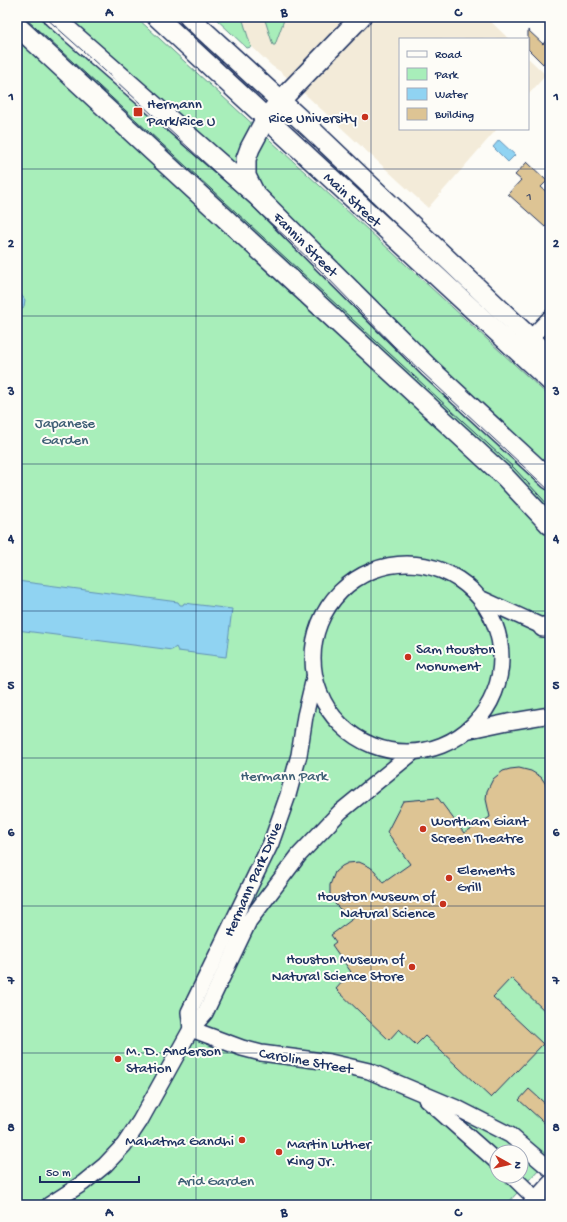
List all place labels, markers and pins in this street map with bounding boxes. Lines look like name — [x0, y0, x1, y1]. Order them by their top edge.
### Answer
place label: Hermann Park/Rice U — [146, 96, 216, 131]
marker: Hermann Park/Rice U — [132, 106, 144, 118]
place label: Rice University — [269, 110, 358, 128]
marker: Rice University — [360, 112, 370, 122]
place label: Sam Houston Monument — [416, 641, 495, 676]
marker: Sam Houston Monument — [403, 652, 413, 662]
place label: Wortham Giant Screen Theatre — [431, 813, 530, 848]
marker: Wortham Giant Screen Theatre — [418, 824, 428, 834]
place label: Elements Grill — [457, 862, 515, 897]
marker: Elements Grill — [444, 873, 454, 883]
place label: Houston Museum of Natural Science — [317, 888, 436, 923]
marker: Houston Museum of Natural Science — [438, 899, 448, 909]
place label: Houston Museum of Natural Science Store — [272, 951, 405, 986]
marker: Houston Museum of Natural Science Store — [407, 962, 417, 972]
place label: M. D. Anderson Station — [126, 1043, 221, 1078]
marker: M. D. Anderson Station — [113, 1054, 123, 1064]
place label: Mahatma Gandhi — [125, 1133, 234, 1151]
marker: Mahatma Gandhi — [237, 1135, 247, 1145]
place label: Martin Luther King Jr. — [287, 1136, 373, 1171]
marker: Martin Luther King Jr. — [274, 1147, 284, 1157]

